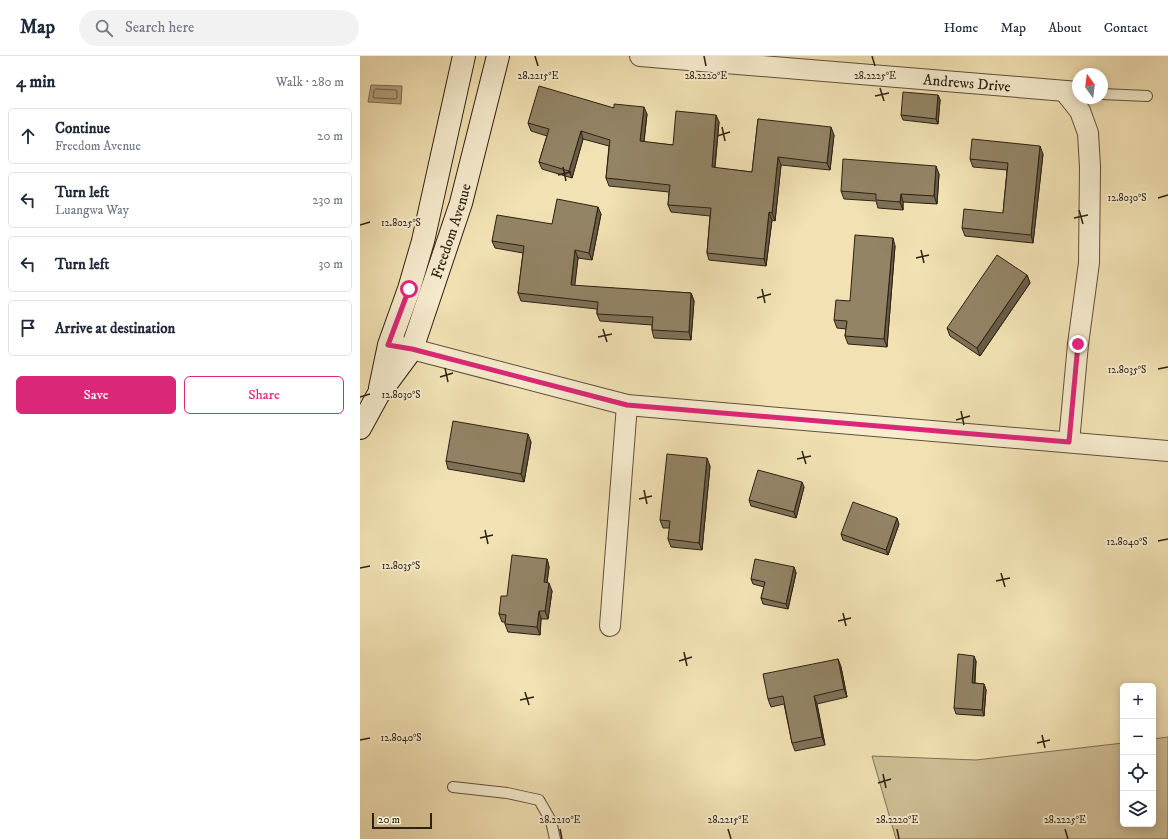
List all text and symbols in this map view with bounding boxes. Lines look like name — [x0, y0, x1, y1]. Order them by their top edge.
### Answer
search box — [79, 10, 359, 46]
text: Map — [20, 16, 55, 39]
icon: search — [93, 17, 115, 39]
text: Search here — [125, 18, 194, 37]
text: Home — [944, 19, 978, 37]
text: Map — [1000, 19, 1026, 37]
text: About — [1048, 19, 1082, 37]
text: Contact — [1104, 19, 1148, 37]
north arrow — [1072, 68, 1108, 104]
text: 28.2215°E — [518, 70, 558, 82]
text: 28.2220°E — [685, 70, 727, 82]
text: 28.2225°E — [854, 70, 896, 82]
street label: Andrews Drive — [922, 70, 1011, 96]
text: 4 min — [16, 71, 55, 93]
text: Walk · 280 m — [276, 74, 344, 90]
text: Continue — [55, 119, 110, 138]
icon: ahead — [17, 125, 39, 147]
text: 20 m — [317, 128, 343, 144]
text: Freedom Avenue — [55, 138, 141, 154]
street label: Freedom Avenue — [427, 182, 475, 281]
text: Turn left — [55, 183, 109, 202]
icon: left — [17, 189, 39, 211]
text: 230 m — [312, 192, 343, 208]
text: 12.8030°S — [1107, 192, 1147, 204]
text: Luangwa Way — [55, 202, 129, 218]
text: 12.8025°S — [381, 217, 421, 229]
icon: left — [17, 253, 39, 275]
text: Turn left — [55, 255, 109, 274]
text: 30 m — [319, 256, 343, 272]
route start — [400, 280, 418, 298]
icon: arrive — [17, 317, 39, 339]
text: Arrive at destination — [55, 319, 175, 338]
route end — [1069, 335, 1087, 353]
text: 12.8035°S — [1108, 364, 1146, 376]
button: Save — [16, 376, 176, 414]
button: Share — [184, 376, 344, 414]
text: 12.8030°S — [381, 389, 421, 401]
text: 12.8040°S — [1106, 536, 1148, 548]
text: 12.8035°S — [382, 560, 420, 572]
map controls — [1120, 683, 1156, 827]
button: + — [1120, 683, 1156, 719]
button: − — [1120, 719, 1156, 755]
text: 12.8040°S — [380, 732, 422, 744]
button: locate — [1120, 755, 1156, 791]
button: layers — [1120, 791, 1156, 827]
scale bar — [372, 811, 432, 830]
text: 20 m — [378, 813, 400, 827]
text: 28.2210°E — [539, 814, 581, 826]
text: 28.2215°E — [708, 814, 748, 826]
text: 28.2220°E — [876, 814, 918, 826]
text: 28.2225°E — [1044, 814, 1086, 826]

